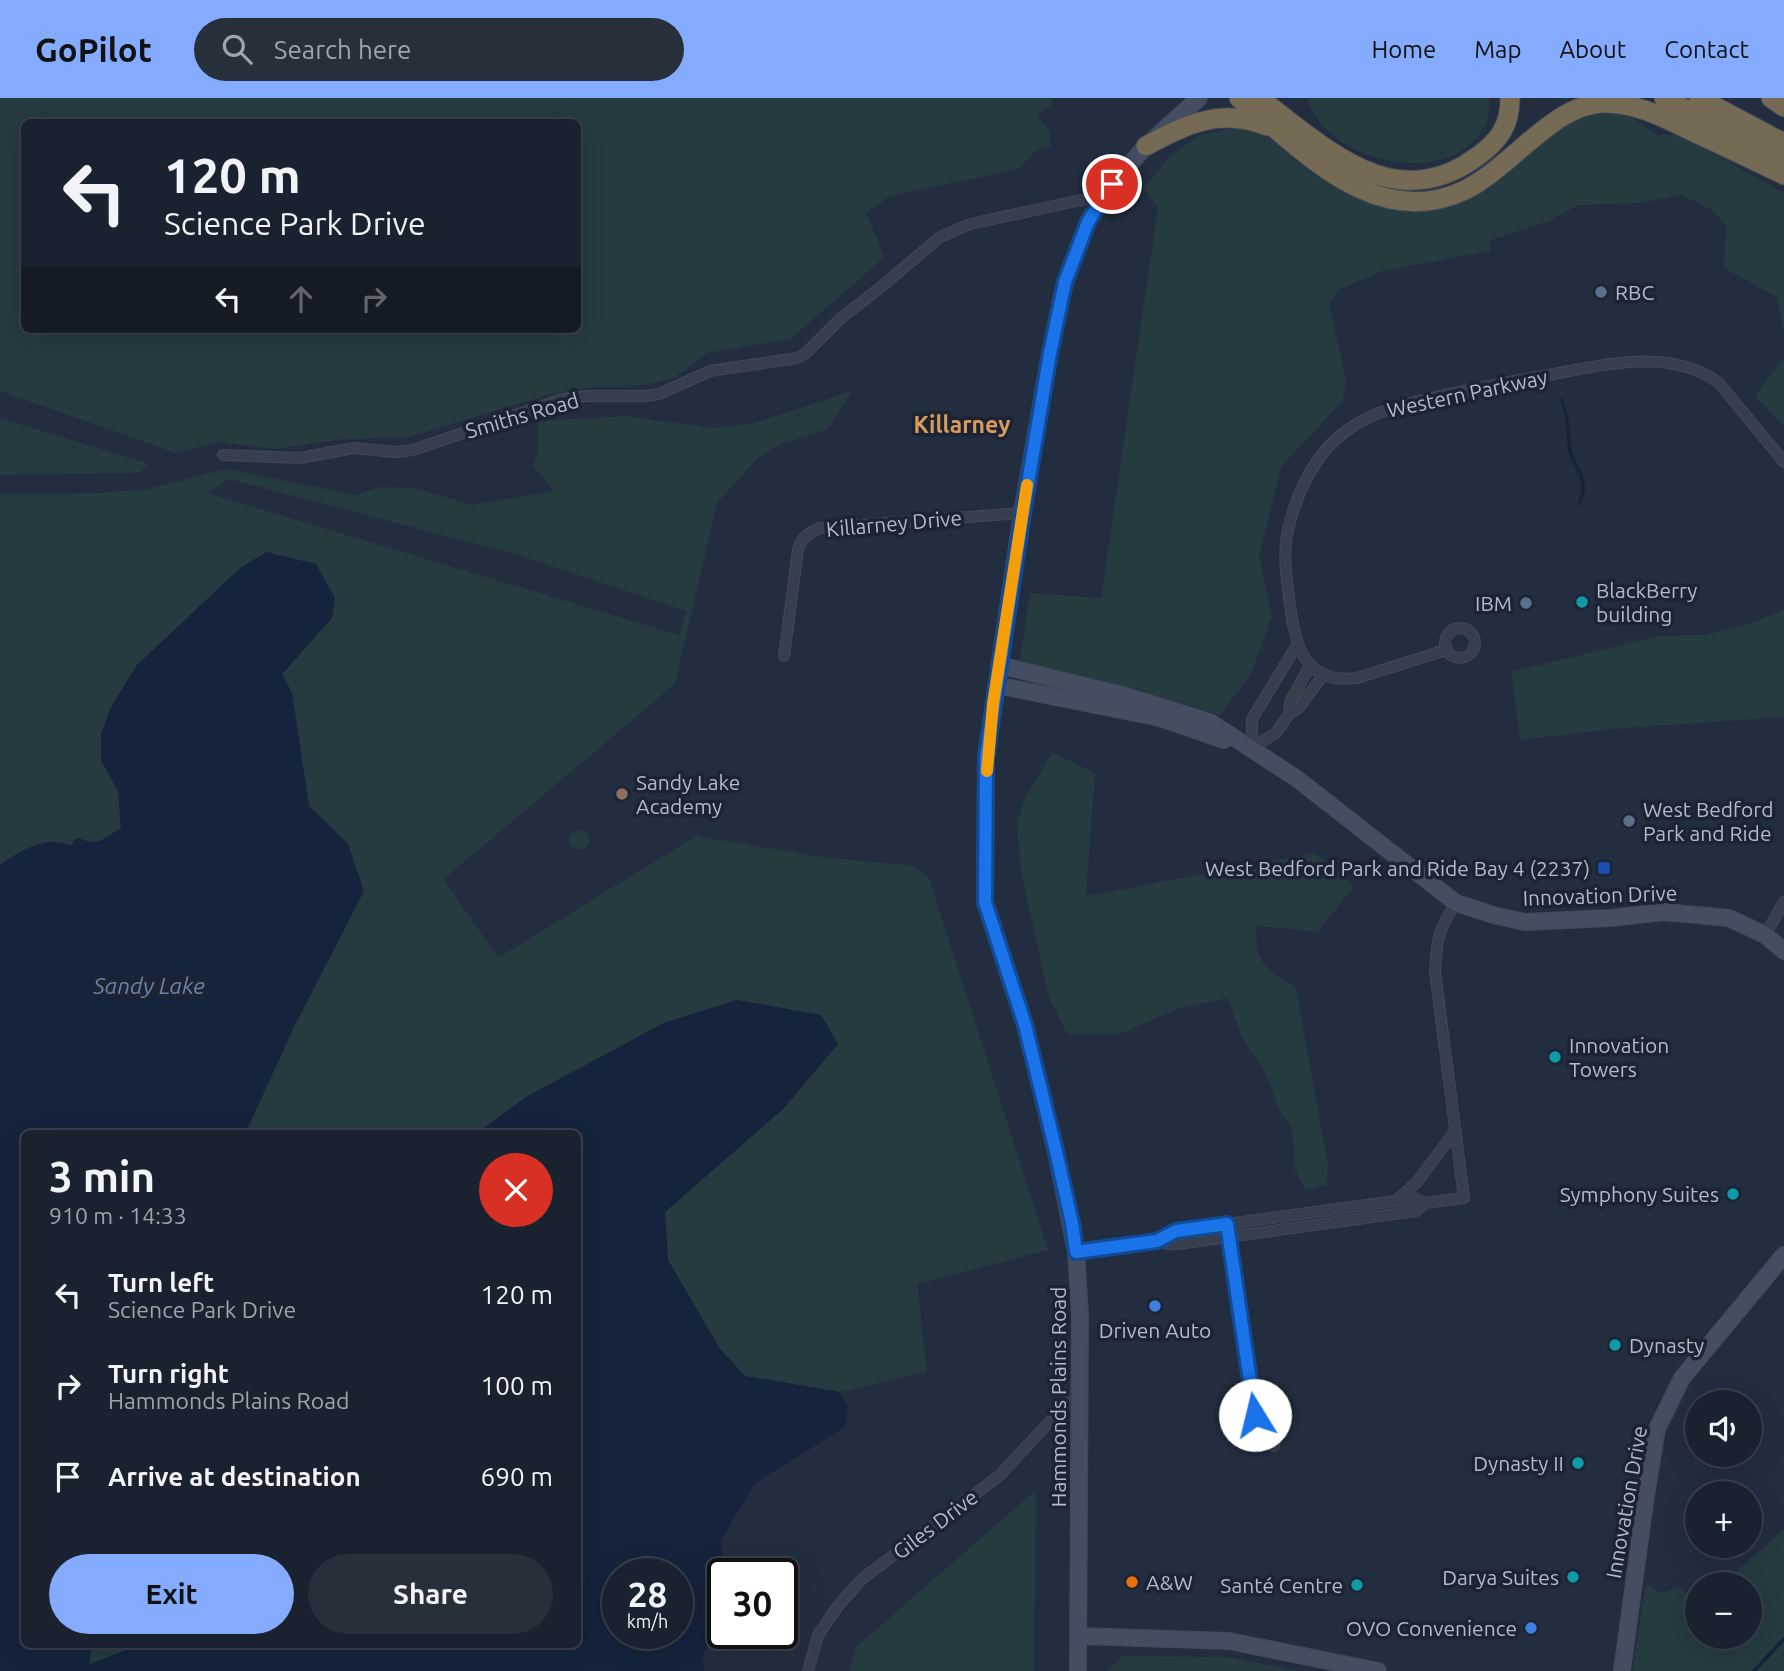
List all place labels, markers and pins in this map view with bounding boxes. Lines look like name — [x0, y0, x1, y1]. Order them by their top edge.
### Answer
pin — [1082, 154, 1142, 214]
place label: RBC — [1615, 280, 1654, 304]
marker: RBC — [1593, 284, 1609, 300]
place label: BlackBerry building — [1596, 578, 1697, 626]
place label: IBM — [1475, 591, 1512, 615]
marker: BlackBerry building — [1574, 594, 1590, 610]
marker: IBM — [1518, 595, 1534, 611]
place label: Sandy Lake Academy — [636, 770, 740, 818]
marker: Sandy Lake Academy — [614, 786, 630, 802]
place label: West Bedford Park and Ride — [1643, 797, 1774, 845]
marker: West Bedford Park and Ride — [1621, 813, 1637, 829]
place label: West Bedford Park and Ride Bay 4 (2237) — [1205, 856, 1590, 880]
marker: West Bedford Park and Ride Bay 4 (2237) — [1596, 860, 1612, 876]
place label: Innovation Towers — [1569, 1033, 1669, 1081]
marker: Innovation Towers — [1547, 1049, 1563, 1065]
place label: Symphony Suites — [1560, 1182, 1719, 1206]
marker: Symphony Suites — [1725, 1186, 1741, 1202]
marker: Driven Auto — [1147, 1298, 1163, 1314]
place label: Driven Auto — [1099, 1318, 1211, 1342]
place label: Dynasty — [1629, 1333, 1704, 1357]
marker: Dynasty — [1607, 1337, 1623, 1353]
place label: Dynasty II — [1473, 1451, 1564, 1475]
marker: Dynasty II — [1570, 1455, 1586, 1471]
place label: Darya Suites — [1442, 1565, 1559, 1589]
marker: Darya Suites — [1565, 1569, 1581, 1585]
place label: A&W — [1146, 1570, 1193, 1594]
place label: Santé Centre — [1220, 1573, 1343, 1597]
marker: A&W — [1124, 1574, 1140, 1590]
marker: Santé Centre — [1349, 1577, 1365, 1593]
place label: OVO Convenience — [1346, 1616, 1517, 1640]
marker: OVO Convenience — [1523, 1620, 1539, 1636]

